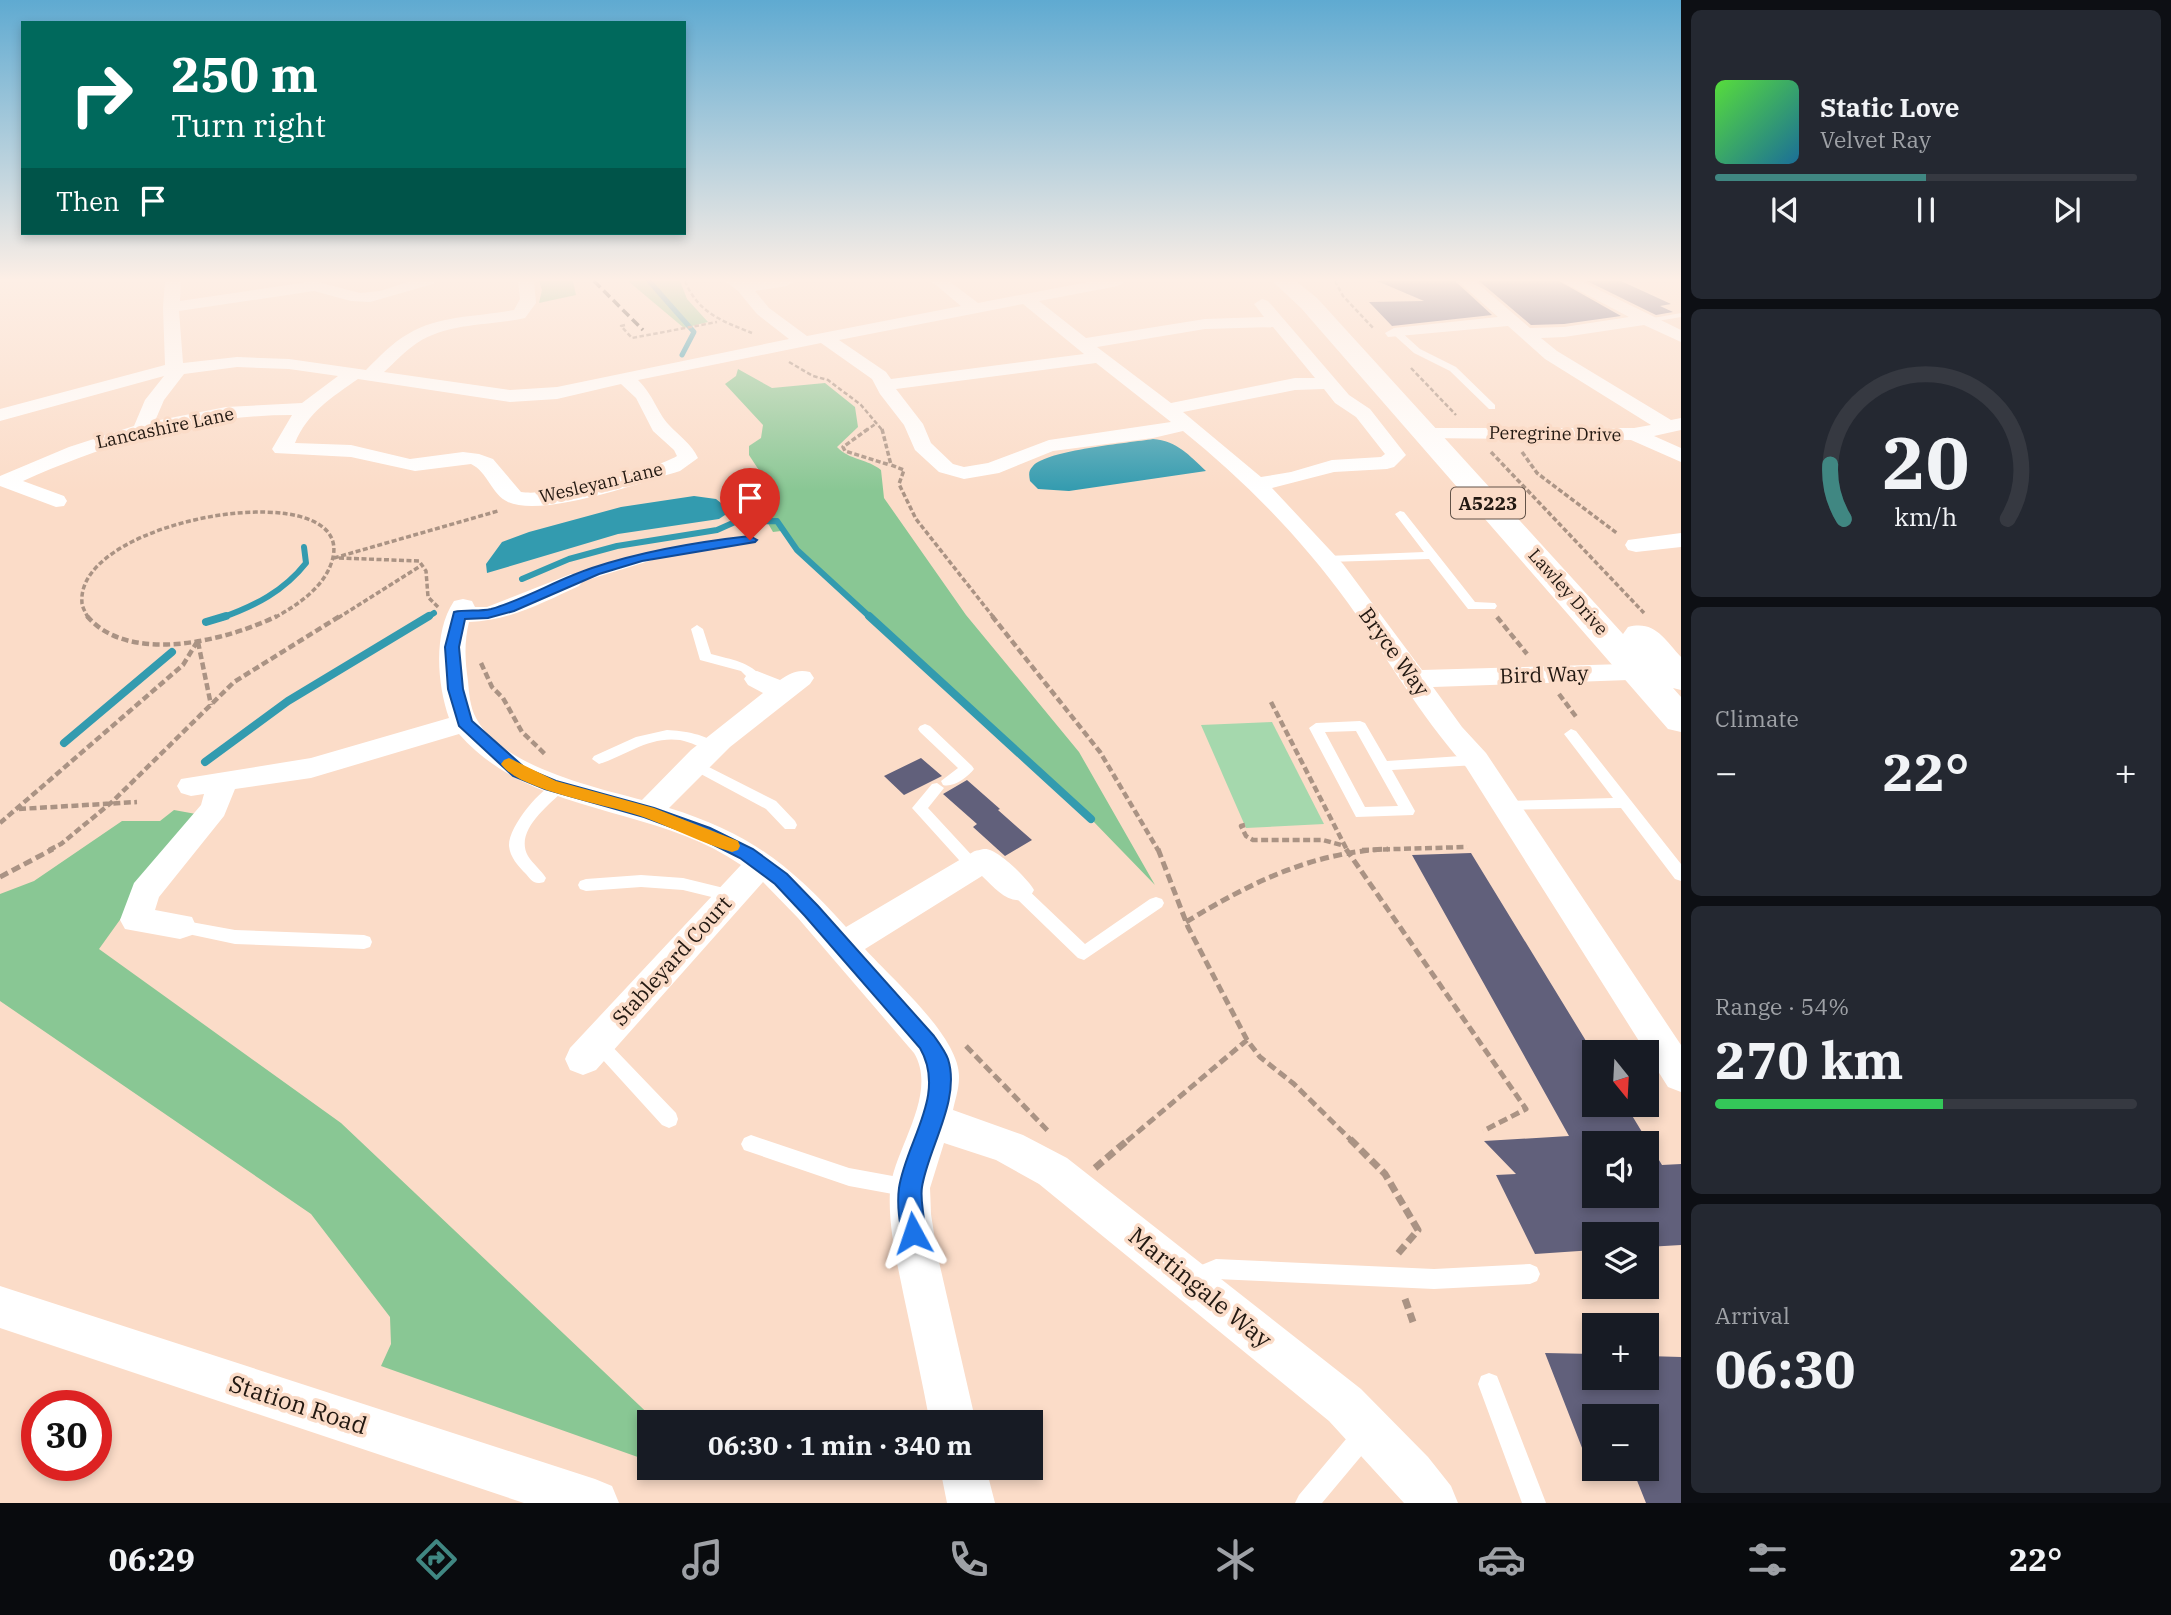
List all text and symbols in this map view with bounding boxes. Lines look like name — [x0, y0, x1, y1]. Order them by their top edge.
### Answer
text: 250 m — [171, 42, 318, 105]
icon: right — [56, 49, 147, 140]
text: Static Love — [1820, 90, 1959, 124]
text: Turn right — [171, 104, 326, 146]
text: Velvet Ray — [1820, 124, 1931, 154]
icon: arrive — [134, 182, 172, 220]
text: Then — [56, 184, 120, 218]
icon: previous — [1766, 191, 1804, 229]
icon: pause — [1907, 191, 1945, 229]
icon: next — [2048, 191, 2086, 229]
street label: Lancashire Lane — [94, 402, 236, 453]
text: 20 — [1882, 414, 1970, 509]
street label: Peregrine Drive — [1489, 421, 1621, 446]
street label: Wesleyan Lane — [537, 457, 665, 508]
pin — [720, 468, 780, 540]
icon: arrive — [731, 479, 769, 517]
road number: A5223 — [1451, 488, 1525, 518]
text: km/h — [1894, 500, 1958, 533]
street label: Lawley Drive — [1524, 544, 1613, 640]
street label: Bryce Way — [1353, 601, 1437, 702]
street label: Bird Way — [1499, 658, 1590, 690]
text: Climate — [1715, 703, 1799, 733]
text: 22° — [1883, 738, 1969, 805]
text: − — [1715, 747, 1738, 796]
text: + — [2114, 747, 2137, 796]
street label: Stableyard Court — [605, 889, 737, 1031]
text: Range · 54% — [1715, 991, 1849, 1021]
text: 270 km — [1715, 1026, 1904, 1093]
north arrow — [1582, 1040, 1659, 1116]
map controls — [1582, 1040, 1659, 1481]
button: sound — [1582, 1131, 1659, 1208]
position arrow — [876, 1196, 950, 1270]
street label: Martingale Way — [1122, 1220, 1279, 1355]
button: layers — [1582, 1222, 1659, 1299]
text: Arrival — [1715, 1300, 1790, 1330]
button: + — [1582, 1313, 1659, 1390]
text: 06:30 — [1715, 1335, 1856, 1402]
street label: Station Road — [225, 1367, 371, 1441]
speed limit sign: 30 — [21, 1390, 112, 1481]
button: − — [1582, 1404, 1659, 1481]
text: 06:30 · 1 min · 340 m — [708, 1428, 972, 1462]
icon: directions — [412, 1535, 461, 1584]
icon: music — [678, 1535, 727, 1584]
icon: phone — [944, 1535, 993, 1584]
icon: climate — [1211, 1535, 1260, 1584]
icon: car — [1477, 1535, 1526, 1584]
icon: filters — [1743, 1535, 1792, 1584]
text: 06:29 — [109, 1538, 195, 1580]
text: 22° — [2009, 1538, 2062, 1580]

